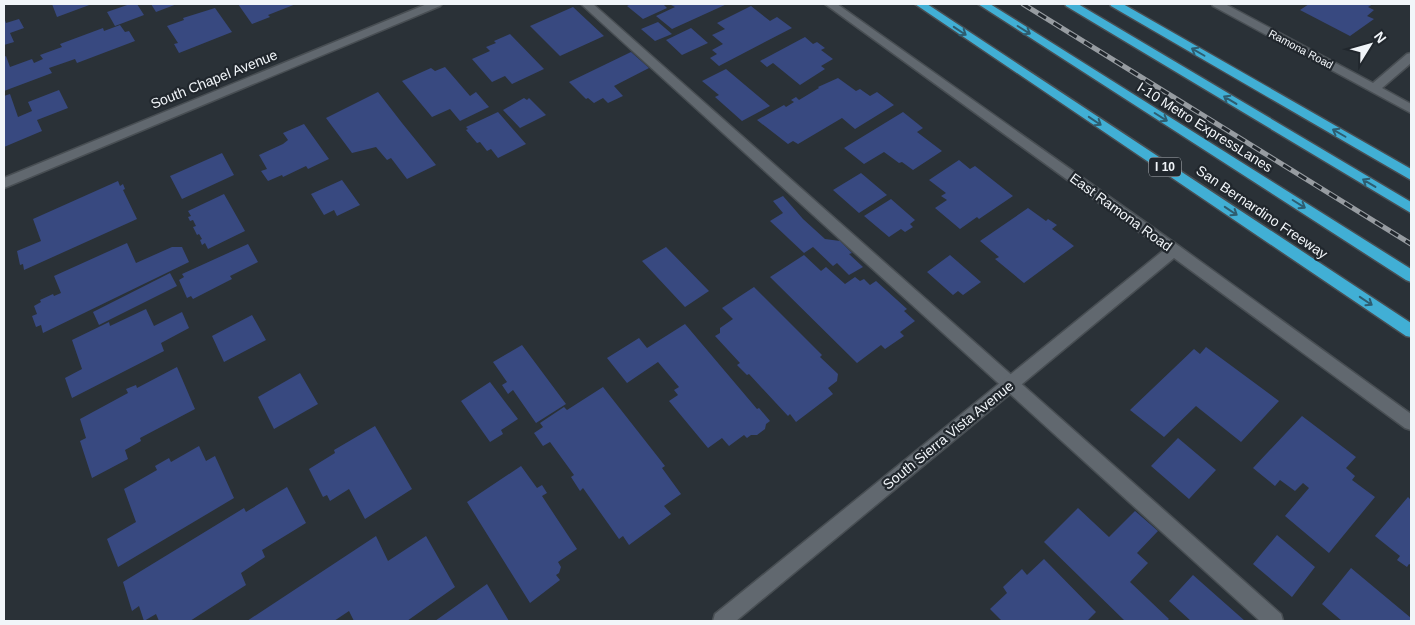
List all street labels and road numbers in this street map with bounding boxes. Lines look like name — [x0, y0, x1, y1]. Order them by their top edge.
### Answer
street label: Ramona Road — [1267, 27, 1335, 71]
street label: South Chapel Avenue — [148, 46, 280, 112]
street label: I-10 Metro ExpressLanes — [1134, 79, 1276, 175]
road number: I 10 — [1149, 158, 1181, 176]
street label: San Bernardino Freeway — [1193, 162, 1331, 262]
street label: East Ramona Road — [1067, 170, 1175, 254]
street label: South Sierra Vista Avenue — [880, 377, 1017, 492]

